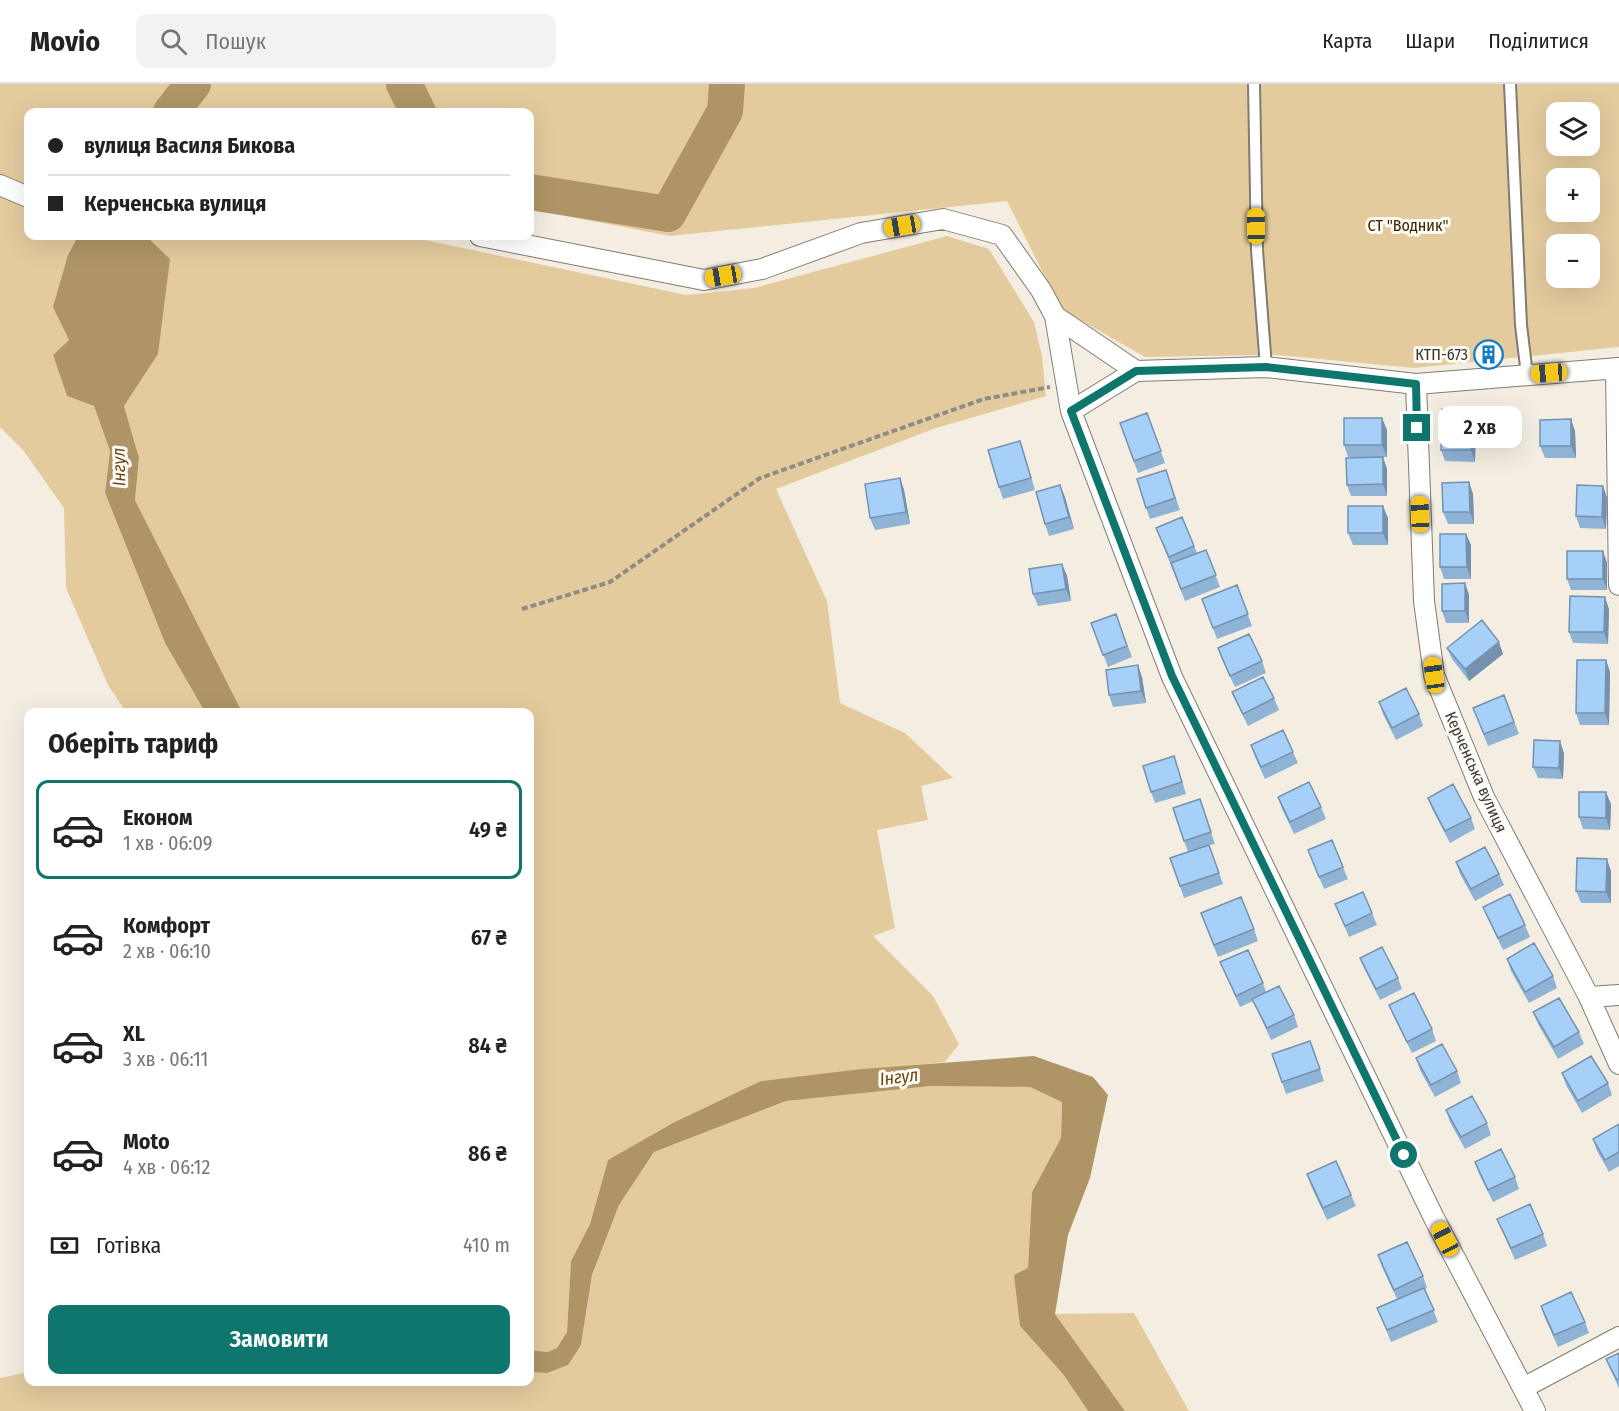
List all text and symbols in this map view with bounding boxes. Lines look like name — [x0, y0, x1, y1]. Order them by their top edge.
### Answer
search box — [136, 14, 556, 68]
text: Movio — [30, 25, 100, 58]
icon: search — [157, 25, 190, 58]
text: Пошук — [205, 28, 266, 55]
text: Карта — [1322, 28, 1372, 54]
text: Шари — [1405, 28, 1455, 54]
text: Поділитися — [1488, 28, 1589, 54]
map controls — [1546, 102, 1600, 288]
button: layers — [1546, 102, 1600, 156]
text: вулиця Василя Бикова — [84, 132, 295, 159]
button: + — [1546, 168, 1600, 222]
text: Керченська вулиця — [84, 190, 266, 217]
car — [1247, 208, 1265, 244]
car — [883, 214, 921, 238]
park label: СТ "Водник" — [1368, 216, 1448, 235]
button: − — [1546, 234, 1600, 288]
car — [704, 264, 742, 288]
building icon: КТП-673 — [1473, 338, 1505, 370]
place label: КТП-673 — [1415, 345, 1468, 364]
car — [1530, 363, 1568, 383]
callout: 2 хв — [1438, 407, 1522, 449]
route end — [1403, 414, 1430, 441]
text: 2 хв — [1464, 415, 1496, 439]
water label: Інгул — [108, 447, 130, 487]
car — [1410, 496, 1430, 532]
car — [1423, 656, 1445, 694]
street label: Керченська вулиця — [1441, 709, 1511, 835]
text: Оберіть тариф — [48, 728, 218, 760]
icon: car — [51, 803, 105, 857]
text: Економ — [123, 804, 193, 831]
text: 49 ₴ — [469, 816, 507, 843]
text: 1 хв · 06:09 — [123, 831, 213, 855]
icon: car — [51, 911, 105, 965]
text: Комфорт — [123, 912, 210, 939]
text: 67 ₴ — [471, 924, 507, 951]
text: 2 хв · 06:10 — [123, 939, 211, 963]
icon: car — [51, 1019, 105, 1073]
text: XL — [123, 1020, 145, 1047]
text: 84 ₴ — [468, 1032, 507, 1059]
text: 3 хв · 06:11 — [123, 1047, 208, 1071]
water label: Інгул — [878, 1064, 920, 1090]
icon: car — [51, 1127, 105, 1181]
text: Moto — [123, 1128, 170, 1155]
text: 86 ₴ — [468, 1140, 507, 1167]
route start — [1390, 1141, 1417, 1168]
text: 4 хв · 06:12 — [123, 1155, 210, 1179]
car — [1429, 1219, 1461, 1259]
icon: cash — [48, 1229, 81, 1262]
text: Готівка — [96, 1232, 161, 1259]
text: 410 m — [463, 1233, 510, 1257]
button: Замовити — [48, 1305, 510, 1374]

